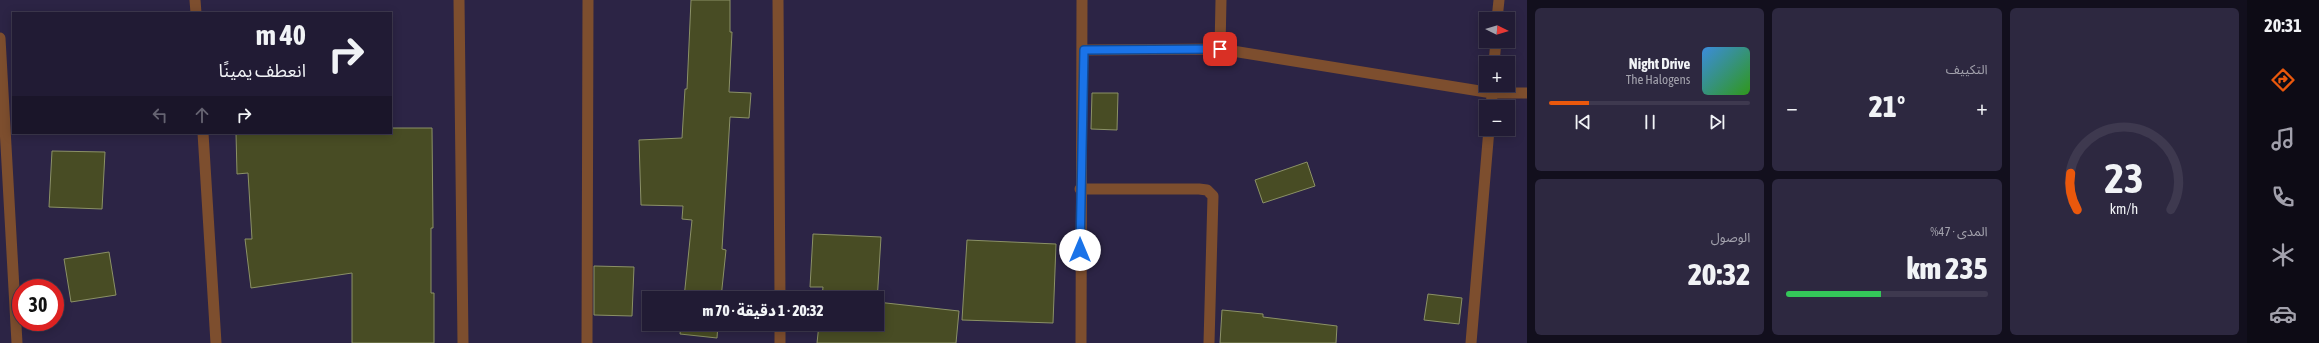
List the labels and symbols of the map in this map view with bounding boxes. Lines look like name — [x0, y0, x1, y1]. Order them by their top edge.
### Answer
north arrow — [1479, 12, 1515, 48]
pin — [1203, 32, 1237, 66]
position arrow — [1059, 229, 1101, 271]
speed limit sign: 30 — [12, 279, 64, 331]

